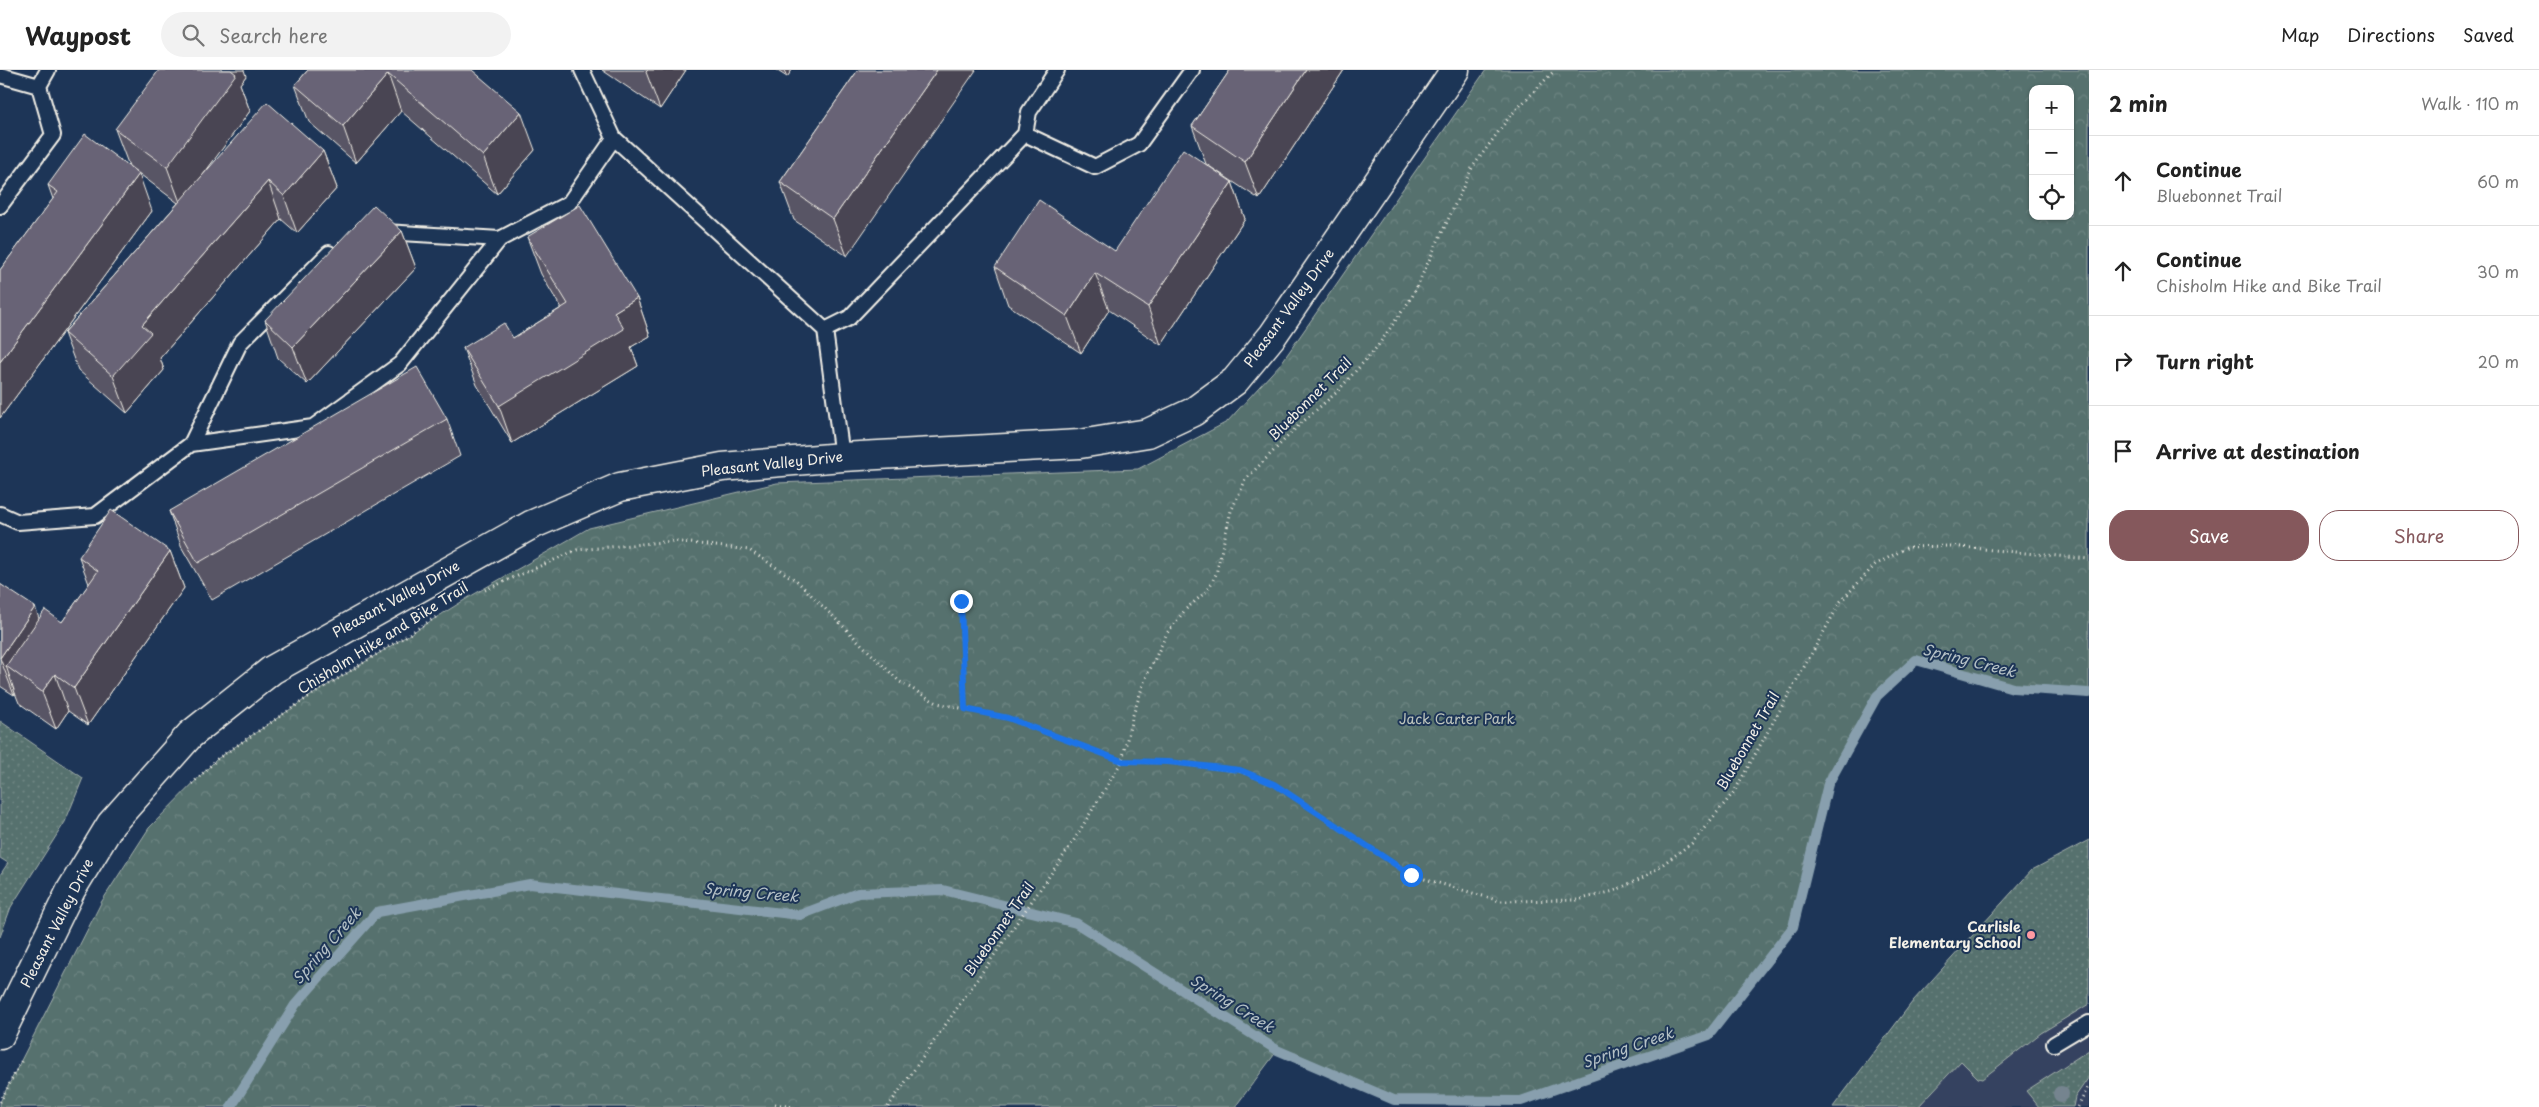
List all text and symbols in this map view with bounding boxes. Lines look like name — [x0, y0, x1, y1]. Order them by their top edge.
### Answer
search box — [161, 12, 511, 57]
text: Waypost — [25, 17, 131, 53]
icon: search — [179, 21, 207, 49]
text: Search here — [219, 21, 328, 49]
text: Map — [2281, 21, 2319, 48]
text: Directions — [2347, 21, 2435, 48]
text: Saved — [2463, 21, 2514, 48]
map controls — [2029, 85, 2074, 220]
button: + — [2029, 85, 2074, 130]
text: 2 min — [2109, 87, 2168, 119]
text: Walk · 110 m — [2421, 91, 2519, 115]
button: − — [2029, 130, 2074, 175]
text: Continue — [2156, 155, 2242, 183]
icon: ahead — [2109, 167, 2137, 195]
text: 60 m — [2477, 169, 2519, 193]
button: locate — [2029, 175, 2074, 220]
text: Bluebonnet Trail — [2156, 183, 2282, 207]
street label: Pleasant Valley Drive — [1238, 244, 1339, 372]
text: Continue — [2156, 245, 2242, 273]
icon: ahead — [2109, 257, 2137, 285]
text: 30 m — [2477, 259, 2519, 283]
text: Chisholm Hike and Bike Trail — [2156, 273, 2382, 297]
icon: right — [2109, 347, 2137, 375]
text: Turn right — [2156, 347, 2254, 375]
text: 20 m — [2478, 349, 2519, 373]
street label: Bluebonnet Trail — [1263, 352, 1356, 445]
icon: arrive — [2109, 437, 2137, 465]
text: Arrive at destination — [2156, 437, 2360, 465]
street label: Pleasant Valley Drive — [700, 446, 844, 481]
button: Save — [2109, 510, 2309, 561]
button: Share — [2319, 510, 2519, 561]
street label: Pleasant Valley Drive — [328, 555, 463, 642]
street label: Chisholm Hike and Bike Trail — [293, 576, 472, 699]
route end — [950, 590, 973, 613]
water label: Spring Creek — [1920, 637, 2019, 682]
street label: Bluebonnet Trail — [1711, 688, 1784, 794]
park label: Jack Carter Park — [1399, 708, 1516, 729]
street label: Pleasant Valley Drive — [15, 855, 98, 991]
route start — [1400, 864, 1423, 887]
water label: Spring Creek — [703, 876, 800, 907]
street label: Bluebonnet Trail — [958, 877, 1039, 980]
water label: Spring Creek — [286, 901, 366, 988]
place label: Carlisle Elementary School — [1889, 916, 2021, 953]
marker: Carlisle Elementary School — [2025, 929, 2037, 941]
water label: Spring Creek — [1186, 968, 1280, 1038]
water label: Spring Creek — [1579, 1020, 1677, 1073]

